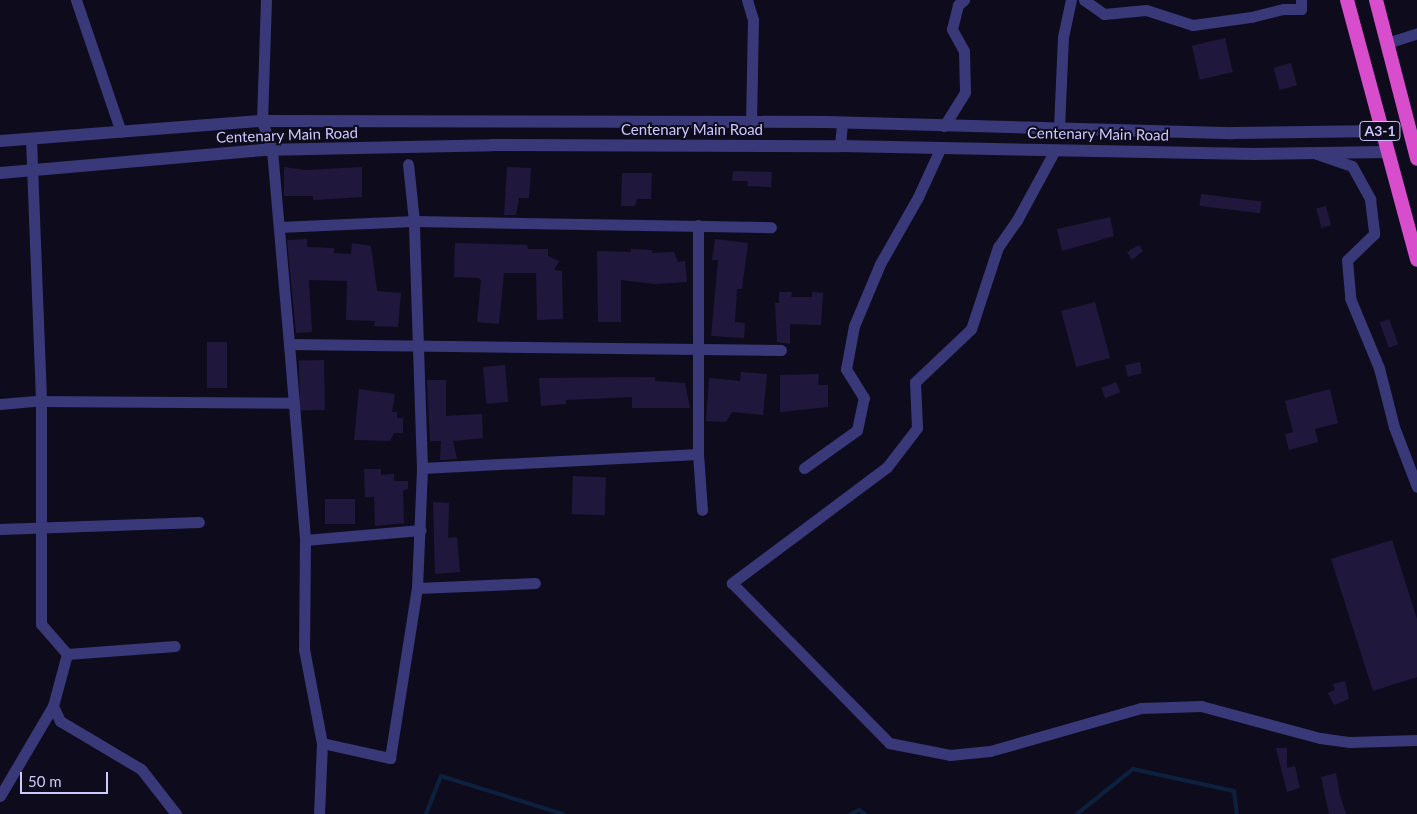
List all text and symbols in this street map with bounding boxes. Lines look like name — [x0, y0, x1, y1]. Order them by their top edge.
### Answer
road number: A3-1 — [1359, 120, 1401, 142]
street label: Centenary Main Road — [621, 121, 763, 139]
street label: Centenary Main Road — [216, 124, 358, 146]
street label: Centenary Main Road — [1027, 124, 1169, 144]
scale bar — [22, 762, 110, 794]
text: 50 m — [28, 772, 62, 790]

